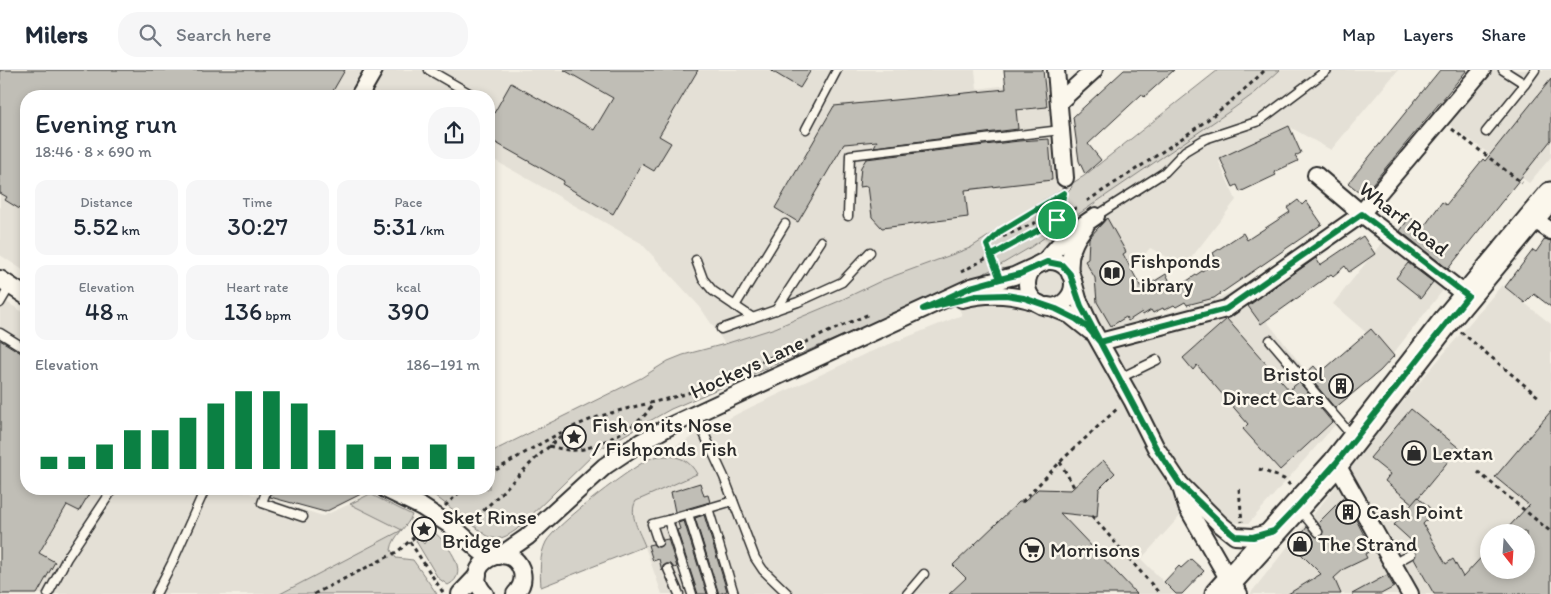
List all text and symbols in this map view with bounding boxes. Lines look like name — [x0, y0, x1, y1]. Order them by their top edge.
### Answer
search box — [118, 12, 468, 57]
text: Milers — [25, 20, 88, 49]
icon: search — [136, 21, 164, 49]
text: Search here — [176, 23, 271, 46]
text: Map — [1342, 24, 1375, 46]
text: Layers — [1403, 24, 1453, 46]
text: Share — [1481, 24, 1526, 46]
text: Evening run — [35, 106, 177, 140]
button: share — [428, 107, 480, 159]
text: 18:46 · 8 × 690 m — [35, 142, 152, 161]
street label: Wharf Road — [1354, 176, 1454, 262]
text: Distance — [80, 194, 133, 211]
text: Time — [243, 194, 272, 211]
text: Pace — [394, 194, 423, 211]
pin — [1036, 199, 1078, 241]
icon: arrive — [1043, 206, 1071, 234]
text: 5.52 — [73, 211, 118, 241]
text: 30:27 — [227, 211, 288, 241]
text: 5:31 — [372, 211, 417, 241]
text: km — [118, 222, 140, 239]
text: /km — [417, 222, 445, 239]
place label: Fishponds Library — [1130, 248, 1221, 297]
library icon: Fishponds Library — [1099, 260, 1125, 286]
text: Elevation — [79, 279, 134, 296]
text: Heart rate — [227, 279, 288, 296]
text: kcal — [396, 279, 421, 296]
text: 48 — [85, 296, 113, 326]
text: 136 — [224, 296, 262, 326]
text: 390 — [387, 296, 430, 326]
text: m — [113, 307, 128, 324]
text: bpm — [262, 307, 291, 324]
street label: Hockeys Lane — [686, 329, 808, 404]
text: Elevation — [35, 355, 99, 374]
text: 186–191 m — [406, 355, 480, 374]
place label: Bristol Direct Cars — [1222, 361, 1324, 410]
building icon: Bristol Direct Cars — [1328, 373, 1354, 399]
place label: Fish on its Nose / Fishponds Fish — [592, 412, 737, 461]
place icon: Fish on its Nose / Fishponds Fish — [561, 424, 587, 450]
shop icon: Lextan — [1401, 440, 1427, 466]
place label: Lextan — [1432, 440, 1493, 465]
building icon: Cash Point — [1335, 499, 1361, 525]
place label: Cash Point — [1366, 499, 1463, 524]
place label: Sket Rinse Bridge — [442, 504, 537, 553]
place icon: Sket Rinse Bridge — [411, 516, 437, 542]
north arrow — [1480, 524, 1535, 579]
map controls — [1480, 524, 1535, 579]
shop icon: The Strand — [1287, 531, 1313, 557]
place label: The Strand — [1318, 531, 1417, 556]
supermarket icon: Morrisons — [1019, 537, 1045, 563]
place label: Morrisons — [1050, 537, 1140, 562]

